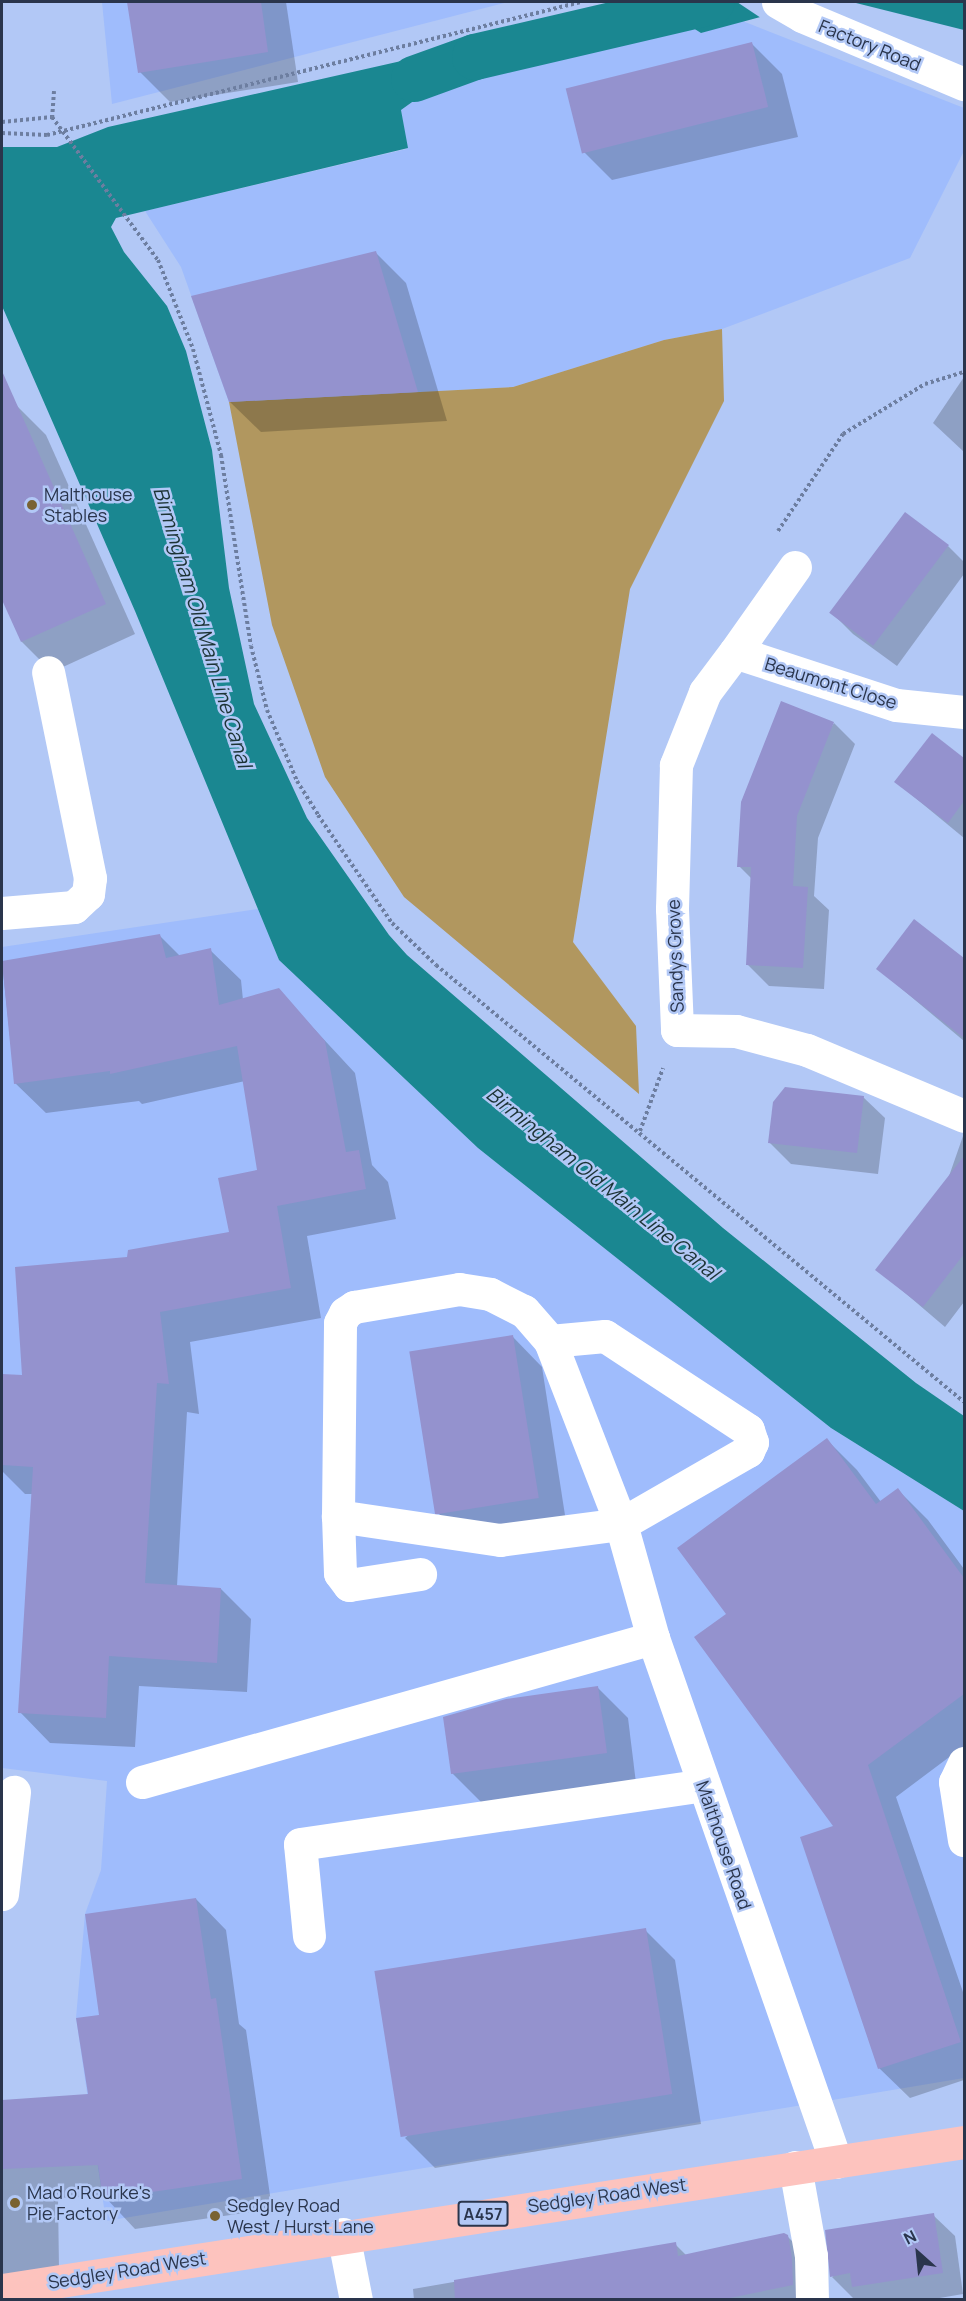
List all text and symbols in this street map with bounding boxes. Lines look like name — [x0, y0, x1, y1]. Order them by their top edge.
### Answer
street label: Factory Road — [816, 15, 924, 75]
place label: Malthouse Stables — [44, 484, 133, 526]
water label: Birmingham Old Main Line Canal — [149, 484, 257, 770]
marker: Malthouse Stables — [25, 498, 39, 512]
street label: Beaumont Close — [762, 653, 900, 713]
street label: Sandys Grove — [662, 899, 688, 1013]
water label: Birmingham Old Main Line Canal — [482, 1082, 724, 1284]
street label: Malthouse Road — [692, 1778, 756, 1912]
street label: Sedgley Road West — [526, 2173, 688, 2217]
place label: Mad o'Rourke's Pie Factory — [27, 2182, 151, 2224]
place label: Sedgley Road West / Hurst Lane — [227, 2195, 374, 2238]
marker: Mad o'Rourke's Pie Factory — [8, 2196, 22, 2210]
road number: A457 — [458, 2201, 508, 2227]
marker: Sedgley Road West / Hurst Lane — [208, 2209, 222, 2223]
north arrow — [888, 2223, 948, 2283]
text: N — [900, 2225, 920, 2249]
street label: Sedgley Road West — [46, 2247, 208, 2293]

